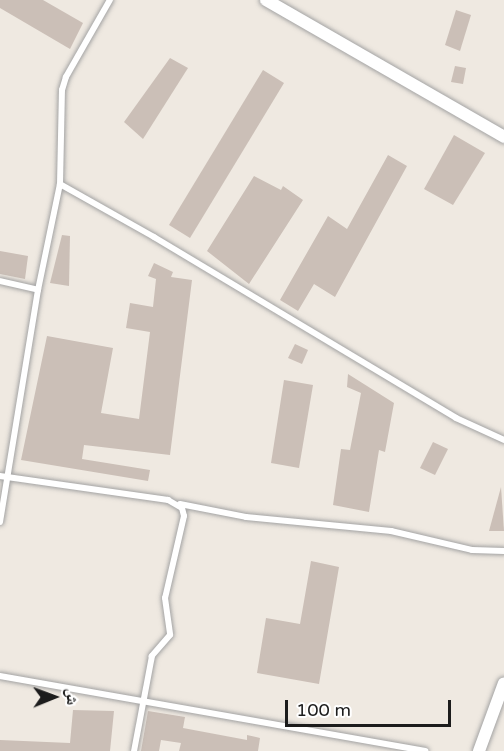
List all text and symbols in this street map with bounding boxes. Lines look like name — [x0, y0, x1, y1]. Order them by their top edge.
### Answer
north arrow — [24, 667, 84, 727]
text: ش — [62, 688, 82, 705]
scale bar — [288, 688, 454, 726]
text: 100 m — [296, 699, 351, 721]

